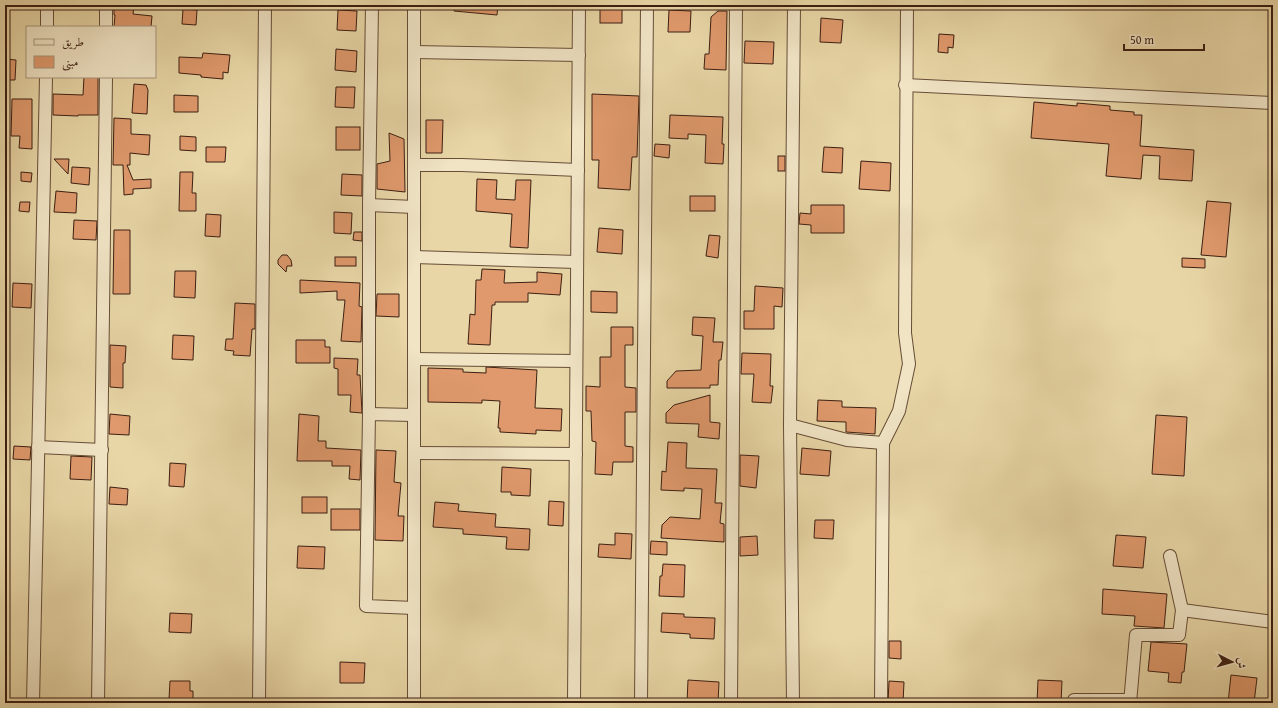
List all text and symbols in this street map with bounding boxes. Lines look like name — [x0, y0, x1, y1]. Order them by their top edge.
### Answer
legend — [26, 26, 156, 78]
scale bar — [1124, 26, 1204, 52]
text: 50 m — [1130, 31, 1154, 48]
text: طريق — [62, 33, 84, 50]
text: مبنى — [62, 53, 78, 71]
north arrow — [1212, 642, 1252, 682]
text: ش — [1233, 657, 1250, 669]

